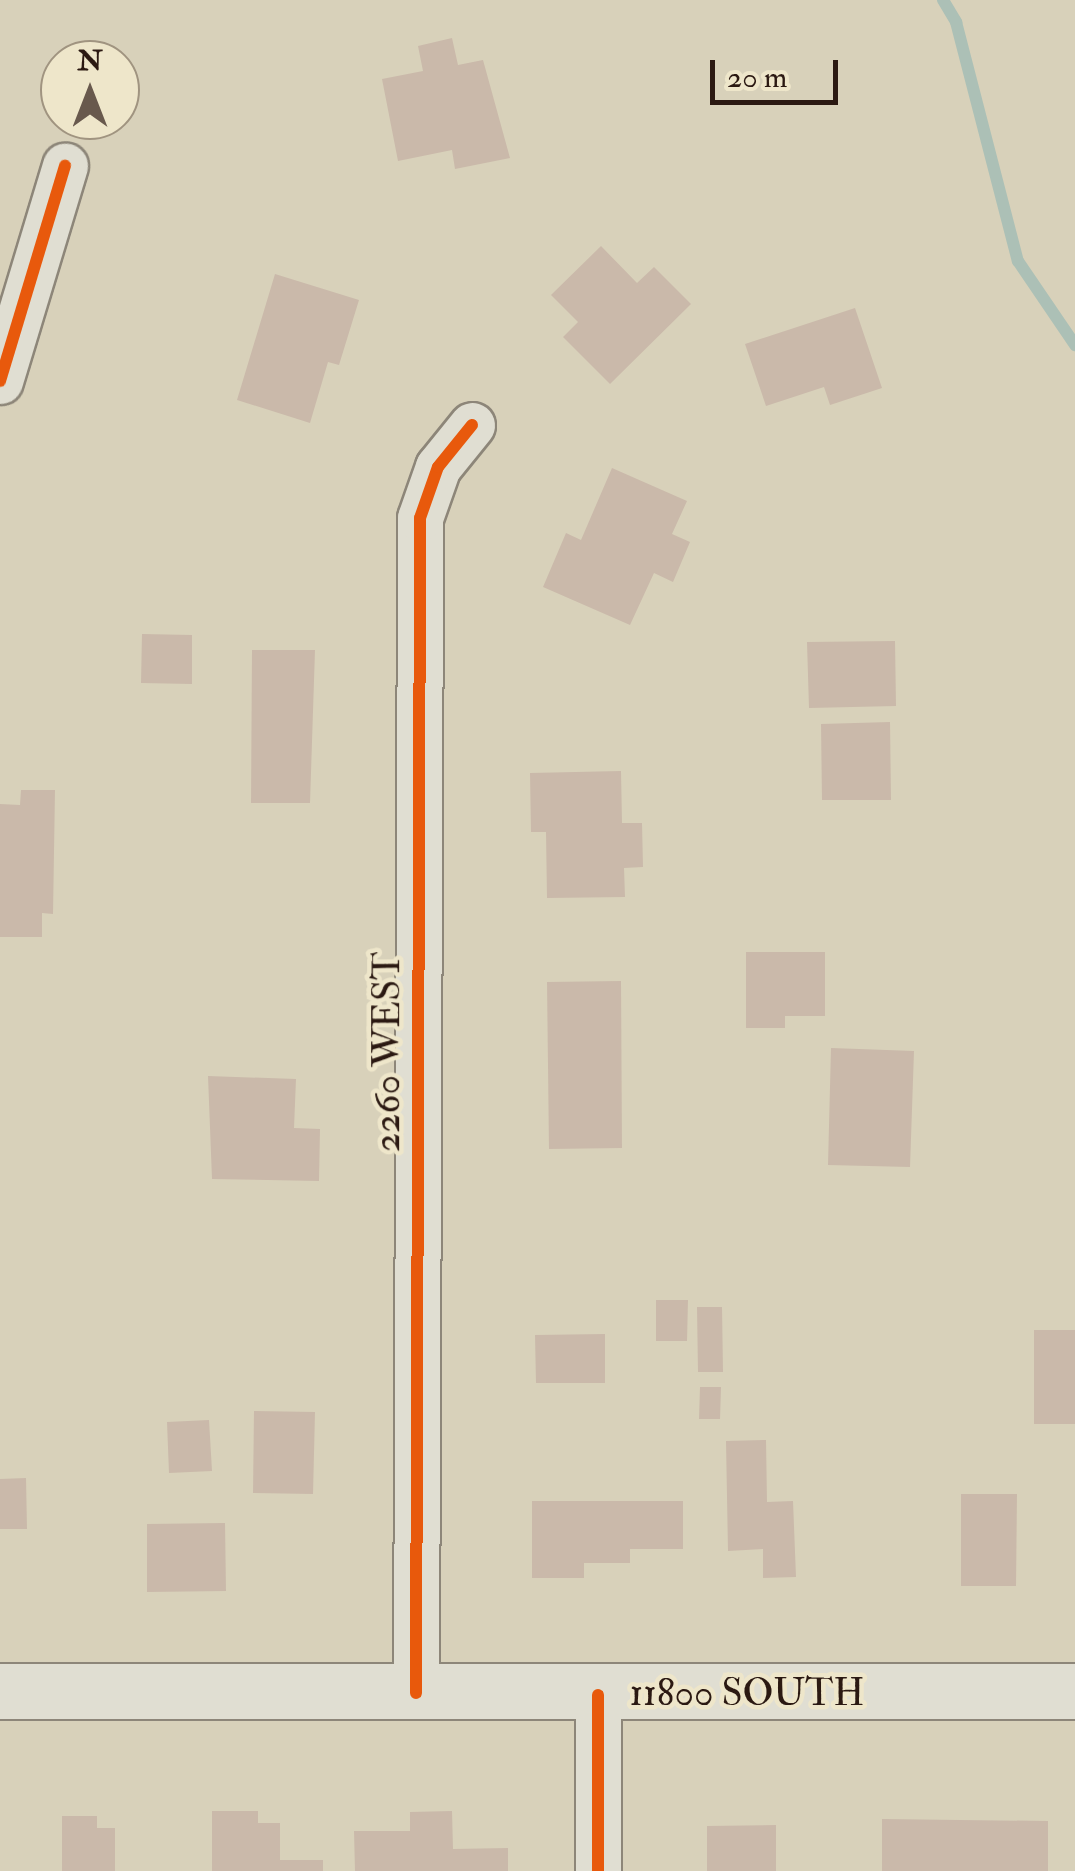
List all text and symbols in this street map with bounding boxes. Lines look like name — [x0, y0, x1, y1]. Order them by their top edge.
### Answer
north arrow — [40, 40, 140, 140]
scale bar — [715, 40, 842, 102]
text: N — [77, 44, 103, 79]
text: 20 m — [727, 59, 787, 96]
street label: 2260 WEST — [365, 952, 411, 1152]
street label: 11800 SOUTH — [630, 1671, 864, 1717]

